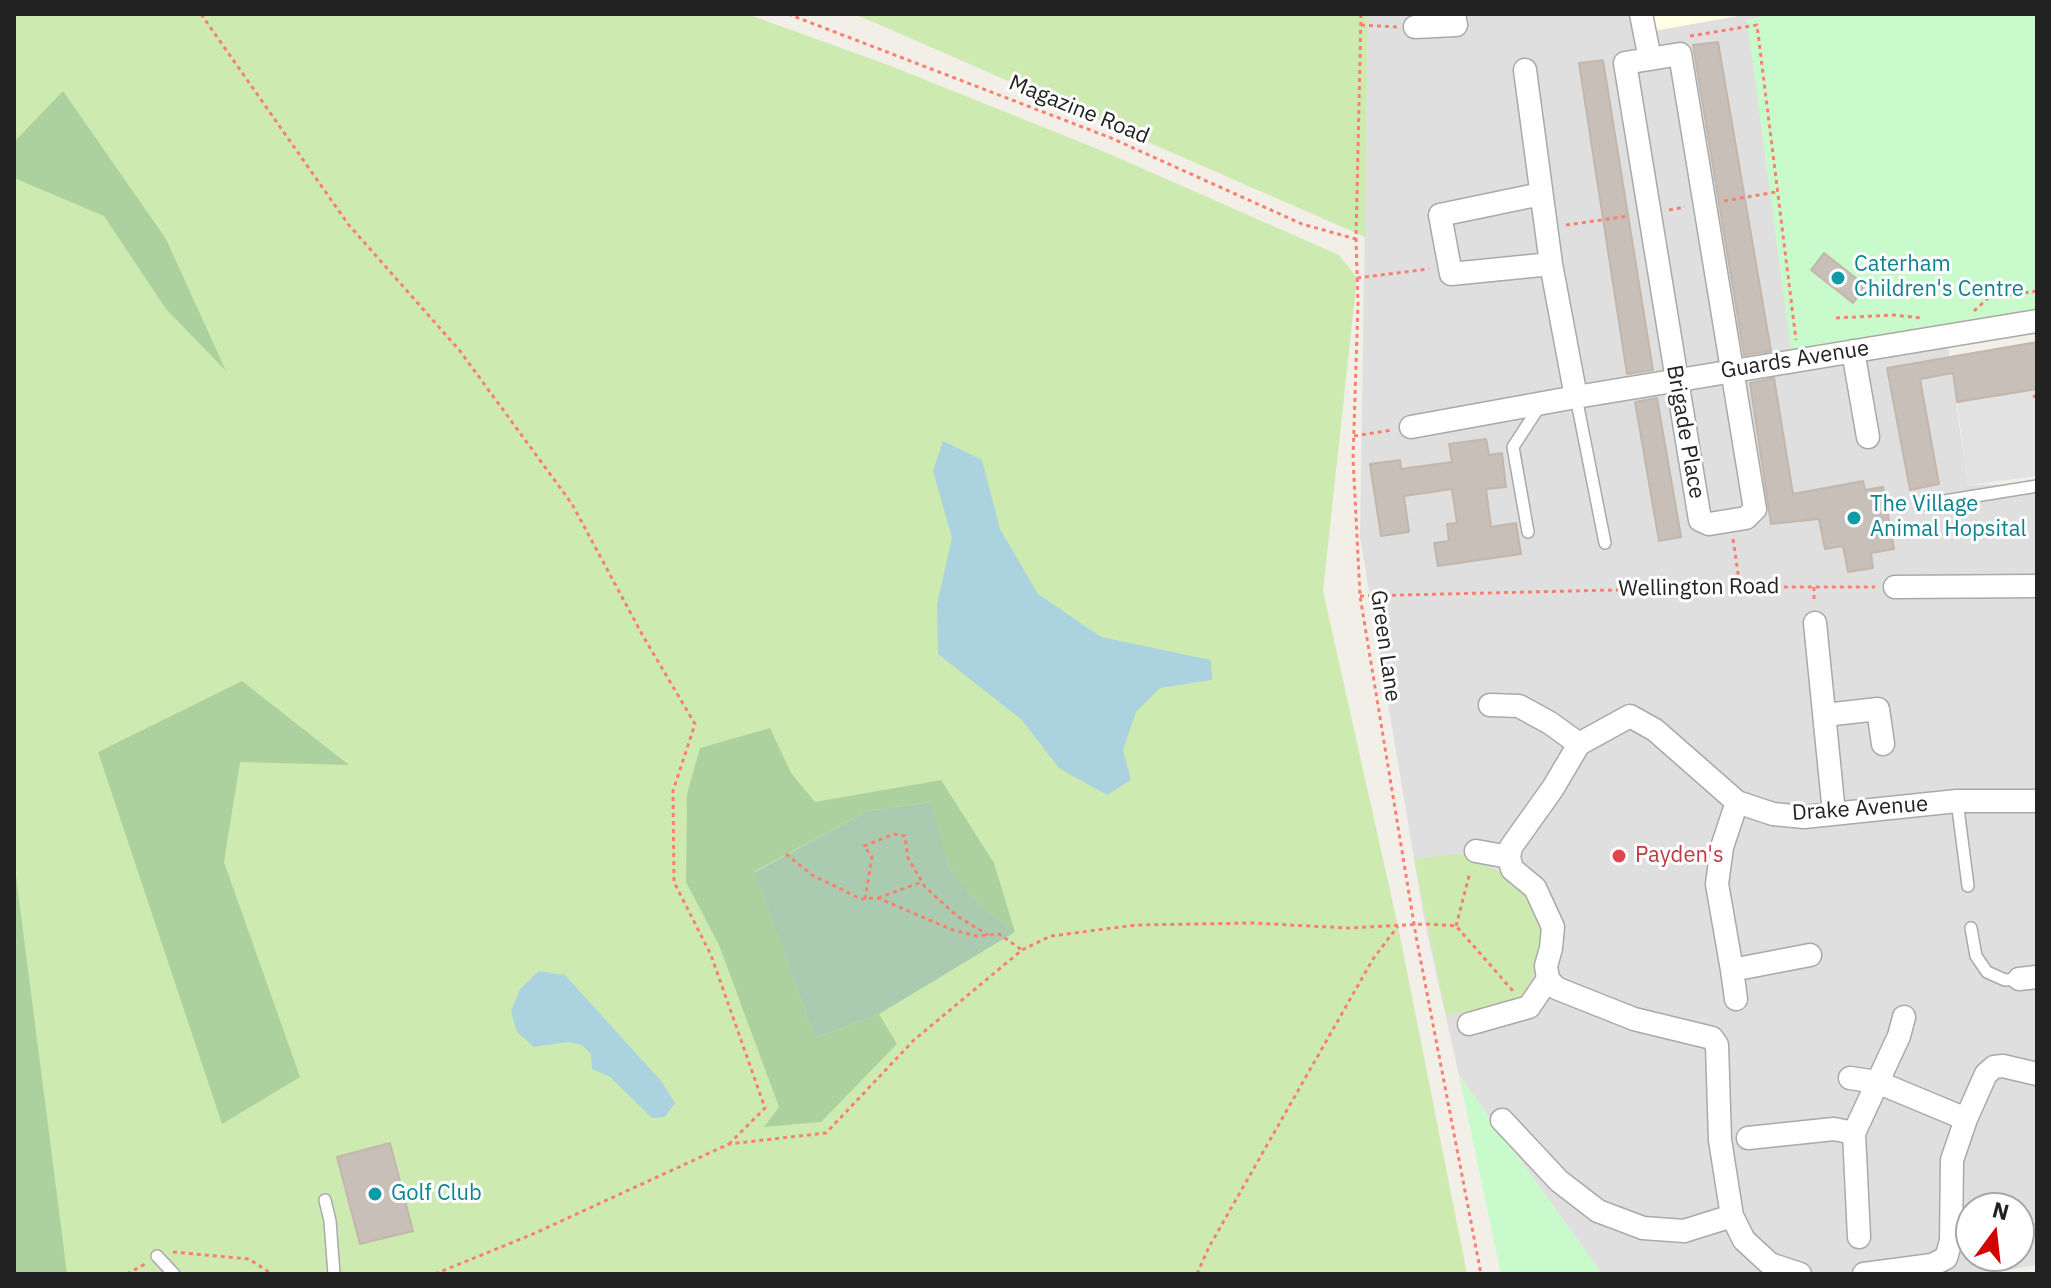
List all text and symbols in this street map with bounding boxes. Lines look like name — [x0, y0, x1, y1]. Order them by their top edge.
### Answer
street label: Magazine Road — [1005, 70, 1153, 150]
place label: Caterham Children's Centre — [1854, 252, 2024, 304]
marker: Caterham Children's Centre — [1829, 269, 1847, 287]
street label: Guards Avenue — [1719, 335, 1871, 385]
street label: Brigade Place — [1660, 363, 1710, 501]
place label: The Village Animal Hopsital — [1870, 492, 2027, 544]
marker: The Village Animal Hopsital — [1845, 509, 1863, 527]
street label: Wellington Road — [1618, 573, 1780, 603]
street label: Green Lane — [1364, 589, 1406, 703]
street label: Drake Avenue — [1791, 791, 1929, 827]
place label: Payden's — [1635, 843, 1724, 869]
marker: Payden's — [1610, 847, 1628, 865]
place label: Golf Club — [391, 1181, 482, 1207]
marker: Golf Club — [366, 1185, 384, 1203]
north arrow — [1955, 1192, 2035, 1272]
text: N — [1989, 1194, 2012, 1226]

